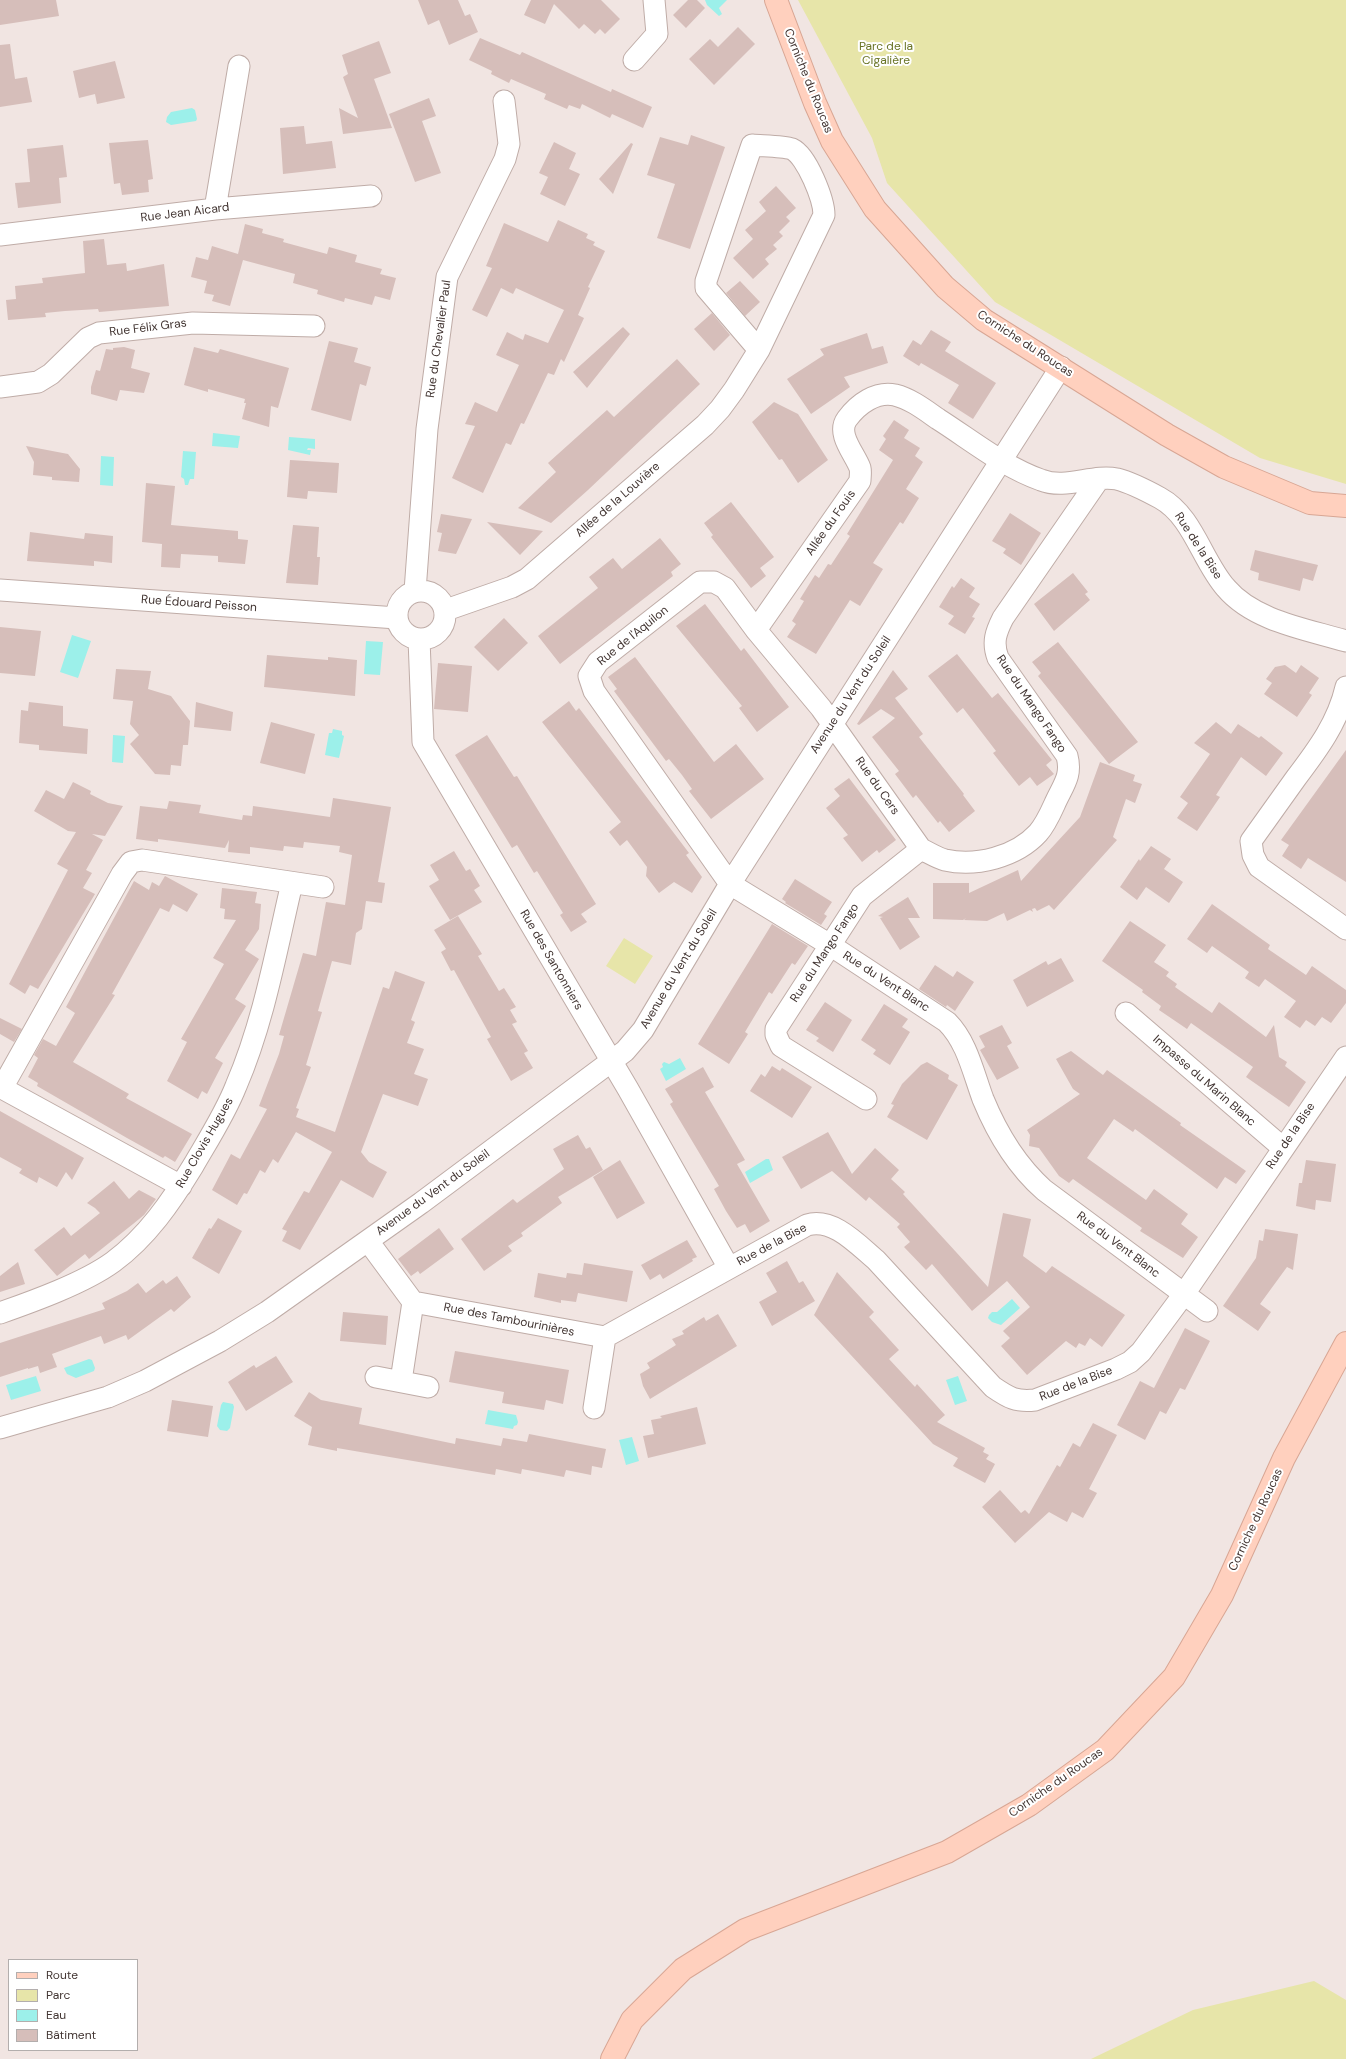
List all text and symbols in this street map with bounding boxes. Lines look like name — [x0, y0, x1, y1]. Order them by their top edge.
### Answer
street label: Corniche du Roucas — [780, 27, 836, 135]
park label: Parc de la Cigalière — [859, 40, 913, 68]
street label: Rue Jean Aicard — [140, 200, 230, 226]
street label: Rue du Chevalier Paul — [424, 279, 454, 399]
street label: Corniche du Roucas — [974, 308, 1076, 380]
street label: Rue Félix Gras — [109, 316, 187, 340]
street label: Allée de la Louvière — [573, 459, 663, 541]
street label: Allée du Fouis — [803, 487, 859, 559]
street label: Rue de la Bise — [1171, 510, 1225, 582]
street label: Rue Édouard Peisson — [141, 593, 257, 615]
street label: Rue de l'Aquilon — [595, 603, 671, 669]
street label: Avenue du Vent du Soleil — [808, 634, 894, 756]
street label: Rue du Mango Fango — [993, 652, 1069, 756]
street label: Rue du Cers — [852, 754, 902, 818]
street label: Rue du Mango Fango — [788, 901, 862, 1005]
street label: Rue des Santonniers — [516, 907, 586, 1013]
street label: Avenue du Vent du Soleil — [638, 907, 720, 1031]
street label: Rue du Vent Blanc — [840, 949, 932, 1015]
street label: Impasse du Marin Blanc — [1150, 1032, 1258, 1130]
street label: Rue Clovis Hugues — [173, 1095, 237, 1191]
street label: Rue de la Bise — [1264, 1100, 1318, 1172]
street label: Avenue du Vent du Soleil — [373, 1147, 493, 1239]
street label: Rue du Vent Blanc — [1073, 1209, 1163, 1281]
street label: Rue de la Bise — [735, 1221, 809, 1269]
street label: Rue des Tambourinières — [442, 1300, 576, 1340]
street label: Rue de la Bise — [1038, 1363, 1114, 1405]
street label: Corniche du Roucas — [1226, 1466, 1286, 1574]
street label: Corniche du Roucas — [1006, 1745, 1106, 1821]
legend — [8, 1959, 138, 2051]
text: Route — [46, 1967, 78, 1983]
text: Parc — [46, 1987, 70, 2003]
text: Eau — [46, 2007, 66, 2023]
text: Bâtiment — [46, 2027, 96, 2043]

